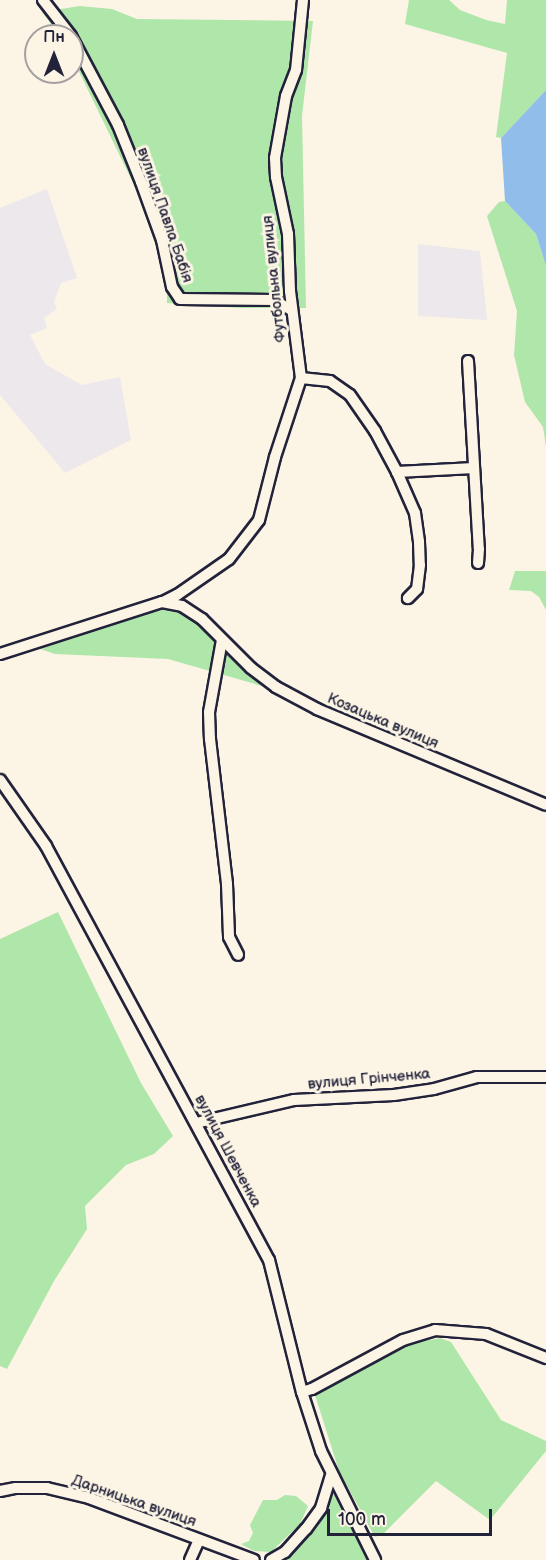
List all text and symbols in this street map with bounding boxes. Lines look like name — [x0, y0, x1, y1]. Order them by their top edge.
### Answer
north arrow — [24, 24, 84, 84]
text: Пн — [43, 28, 65, 47]
street label: вулиця Павла Бабія — [133, 145, 197, 285]
street label: Футбольна вулиця — [258, 215, 290, 343]
street label: Козацька вулиця — [325, 689, 441, 753]
street label: вулиця Грінченка — [307, 1065, 431, 1093]
street label: вулиця Шевченка — [191, 1092, 265, 1210]
street label: Дарницька вулиця — [69, 1471, 199, 1531]
scale bar — [330, 1497, 495, 1535]
text: 100 m — [338, 1509, 386, 1530]

